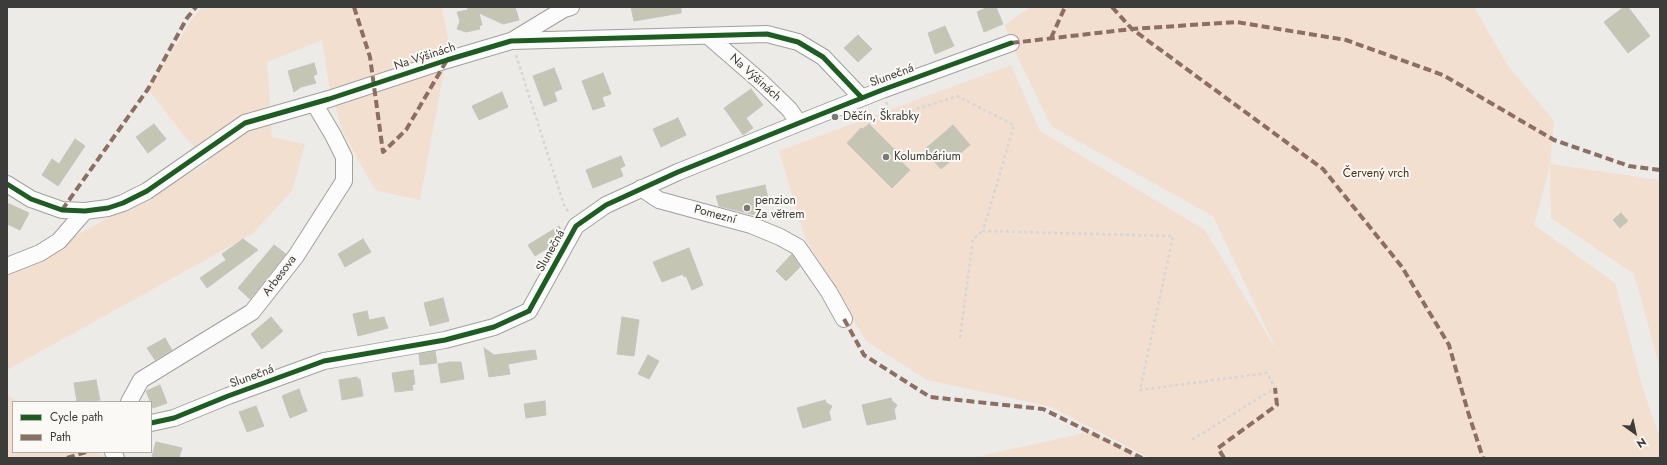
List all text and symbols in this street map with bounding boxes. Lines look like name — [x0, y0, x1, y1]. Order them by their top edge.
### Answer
street label: Na Výšinách — [392, 40, 458, 74]
street label: Na Výšinách — [726, 51, 784, 105]
street label: Slunečná — [868, 61, 916, 91]
place label: Děčín, Škrabky — [843, 110, 919, 124]
marker: Děčín, Škrabky — [830, 112, 840, 122]
place label: Kolumbárium — [894, 150, 961, 164]
marker: Kolumbárium — [881, 152, 891, 162]
park label: Červený vrch — [1343, 167, 1409, 181]
place label: penzion Za větrem — [755, 194, 805, 222]
street label: Pomezní — [692, 202, 738, 228]
marker: penzion Za větrem — [742, 203, 752, 213]
street label: Slunečná — [534, 227, 568, 275]
street label: Arbesova — [260, 253, 300, 299]
street label: Slunečná — [228, 362, 276, 392]
legend — [12, 401, 152, 453]
text: Cycle path — [50, 408, 103, 426]
north arrow — [1615, 413, 1655, 453]
text: Path — [50, 428, 71, 446]
text: N — [1634, 434, 1650, 452]

